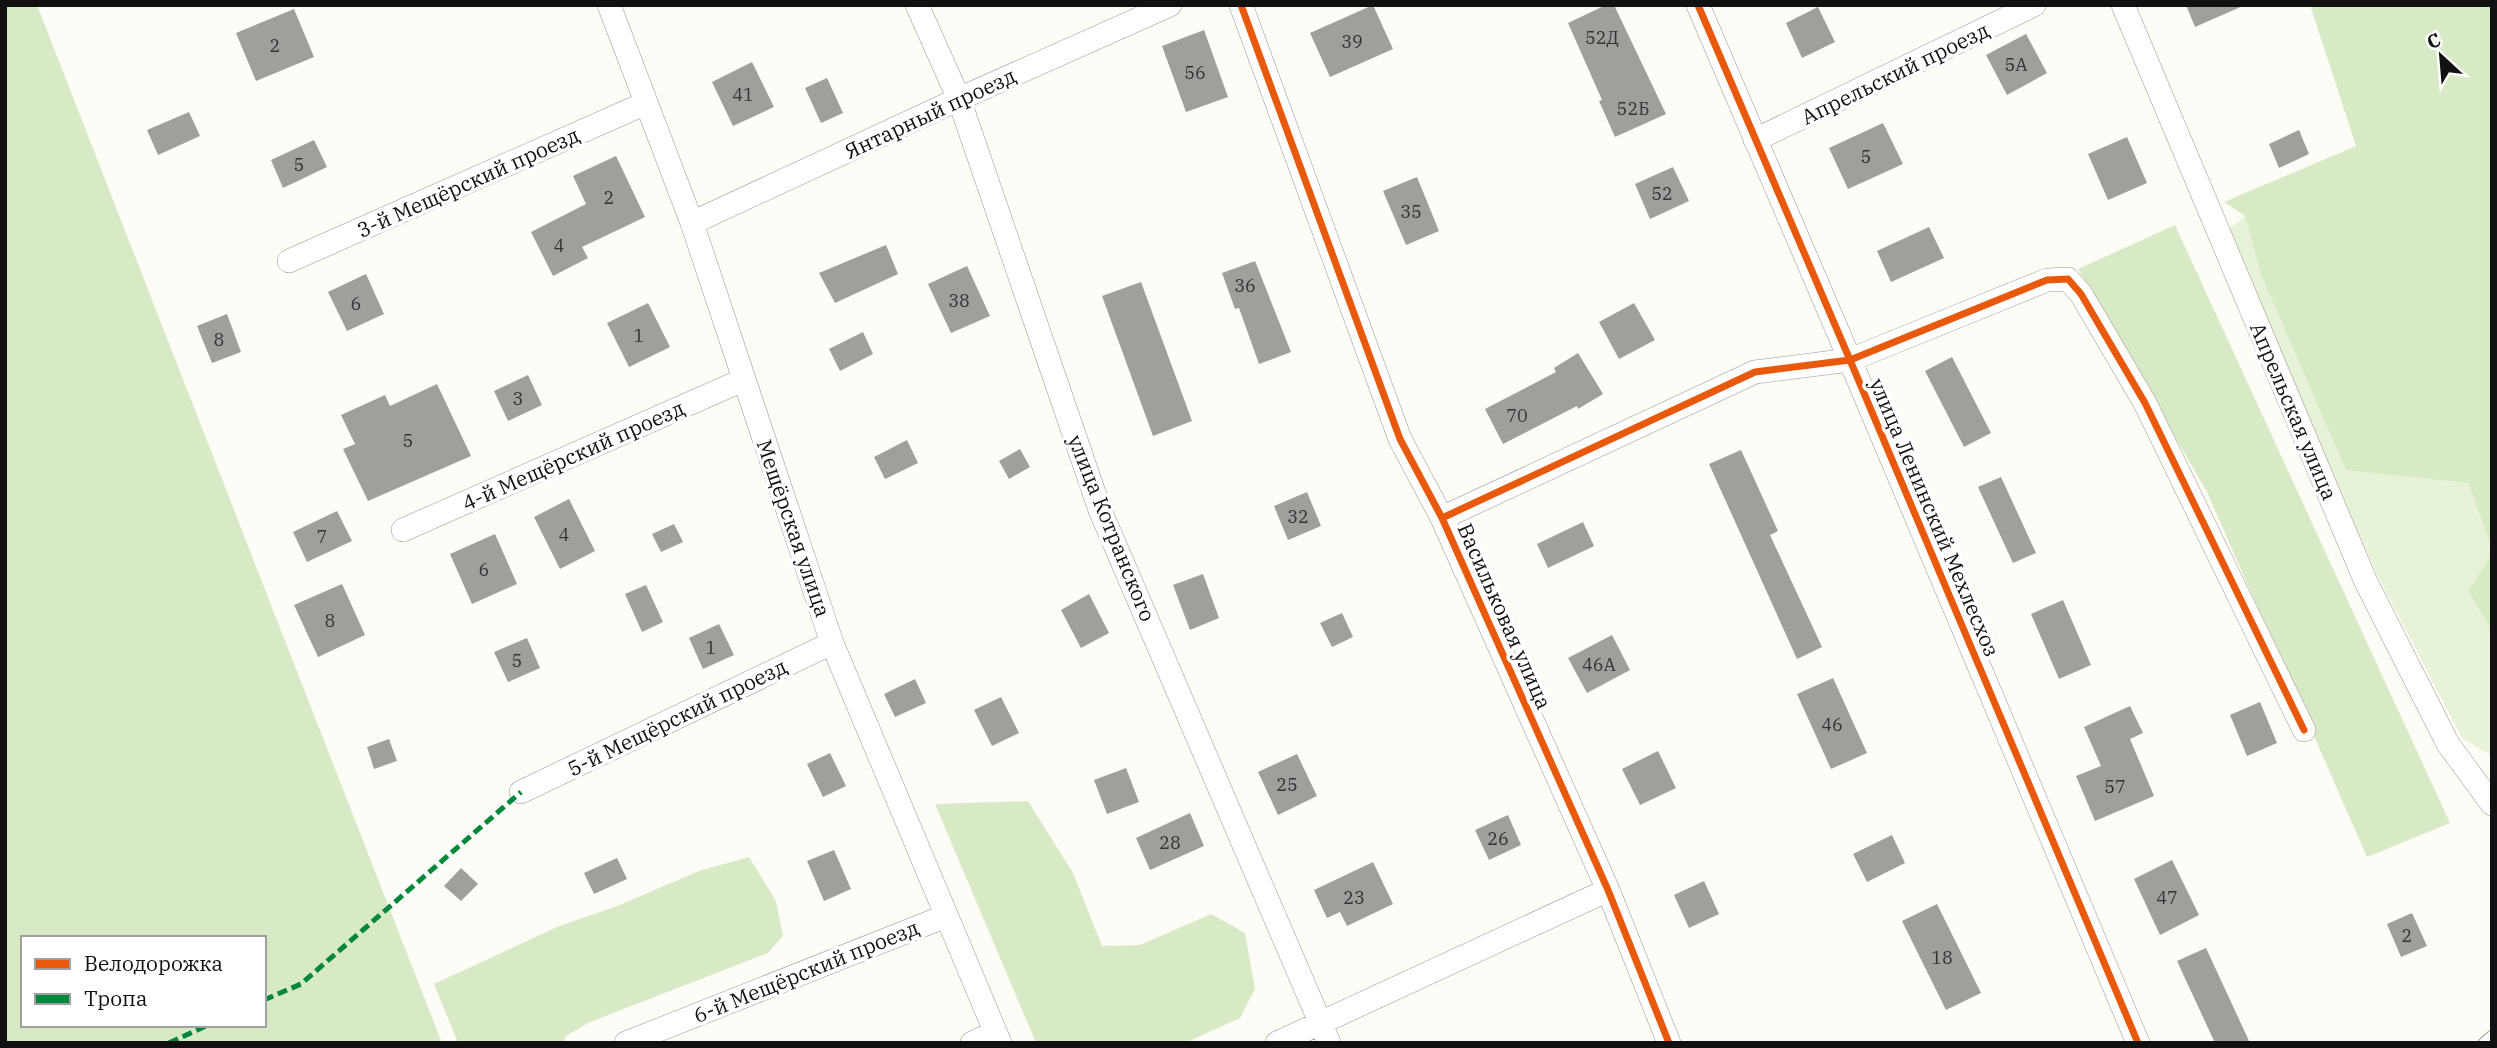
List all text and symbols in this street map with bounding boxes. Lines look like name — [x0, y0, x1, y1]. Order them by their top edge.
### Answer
street label: Апрельский проезд — [1796, 15, 1994, 131]
north arrow — [2406, 21, 2476, 91]
house number: 52Д — [1585, 26, 1619, 49]
text: С — [2423, 27, 2444, 54]
house number: 39 — [1341, 30, 1363, 53]
house number: 2 — [270, 34, 280, 57]
house number: 5А — [2004, 53, 2028, 76]
street label: Янтарный проезд — [840, 61, 1020, 165]
house number: 56 — [1184, 61, 1206, 84]
house number: 41 — [732, 83, 754, 106]
house number: 52Б — [1617, 97, 1649, 120]
street label: 3-й Мещёрский проезд — [352, 120, 584, 244]
house number: 5 — [1861, 145, 1871, 168]
house number: 5 — [294, 153, 304, 176]
house number: 52 — [1651, 182, 1673, 205]
house number: 2 — [604, 186, 614, 209]
house number: 35 — [1400, 200, 1422, 223]
house number: 4 — [554, 234, 564, 257]
house number: 36 — [1234, 274, 1256, 297]
house number: 38 — [948, 289, 970, 312]
house number: 6 — [351, 292, 361, 315]
street label: Апрельская улица — [2244, 318, 2344, 504]
house number: 1 — [634, 324, 644, 347]
house number: 8 — [214, 328, 224, 351]
street label: улица Ленинский Мехлесхоз — [1864, 374, 2006, 660]
house number: 3 — [513, 387, 523, 410]
street label: 4-й Мещёрский проезд — [457, 393, 689, 517]
house number: 70 — [1506, 404, 1528, 427]
house number: 5 — [403, 429, 413, 452]
street label: улица Котранского — [1062, 431, 1162, 625]
street label: Мещёрская улица — [750, 436, 838, 620]
house number: 32 — [1287, 505, 1309, 528]
street label: Васильковая улица — [1451, 519, 1559, 713]
house number: 4 — [559, 523, 569, 546]
house number: 7 — [317, 525, 327, 548]
house number: 6 — [479, 558, 489, 581]
house number: 8 — [325, 609, 335, 632]
house number: 1 — [706, 636, 716, 659]
house number: 5 — [512, 649, 522, 672]
street label: 5-й Мещёрский проезд — [563, 652, 792, 782]
house number: 46А — [1582, 653, 1617, 676]
house number: 46 — [1821, 713, 1843, 736]
house number: 25 — [1276, 773, 1298, 796]
house number: 57 — [2104, 775, 2126, 798]
house number: 26 — [1487, 827, 1509, 850]
house number: 28 — [1159, 831, 1181, 854]
house number: 23 — [1343, 886, 1365, 909]
house number: 47 — [2156, 886, 2178, 909]
street label: 6-й Мещёрский проезд — [689, 913, 923, 1029]
house number: 2 — [2402, 924, 2412, 947]
legend — [21, 936, 266, 1027]
house number: 18 — [1931, 946, 1953, 969]
text: Велодорожка — [84, 949, 223, 977]
text: Тропа — [84, 984, 147, 1012]

